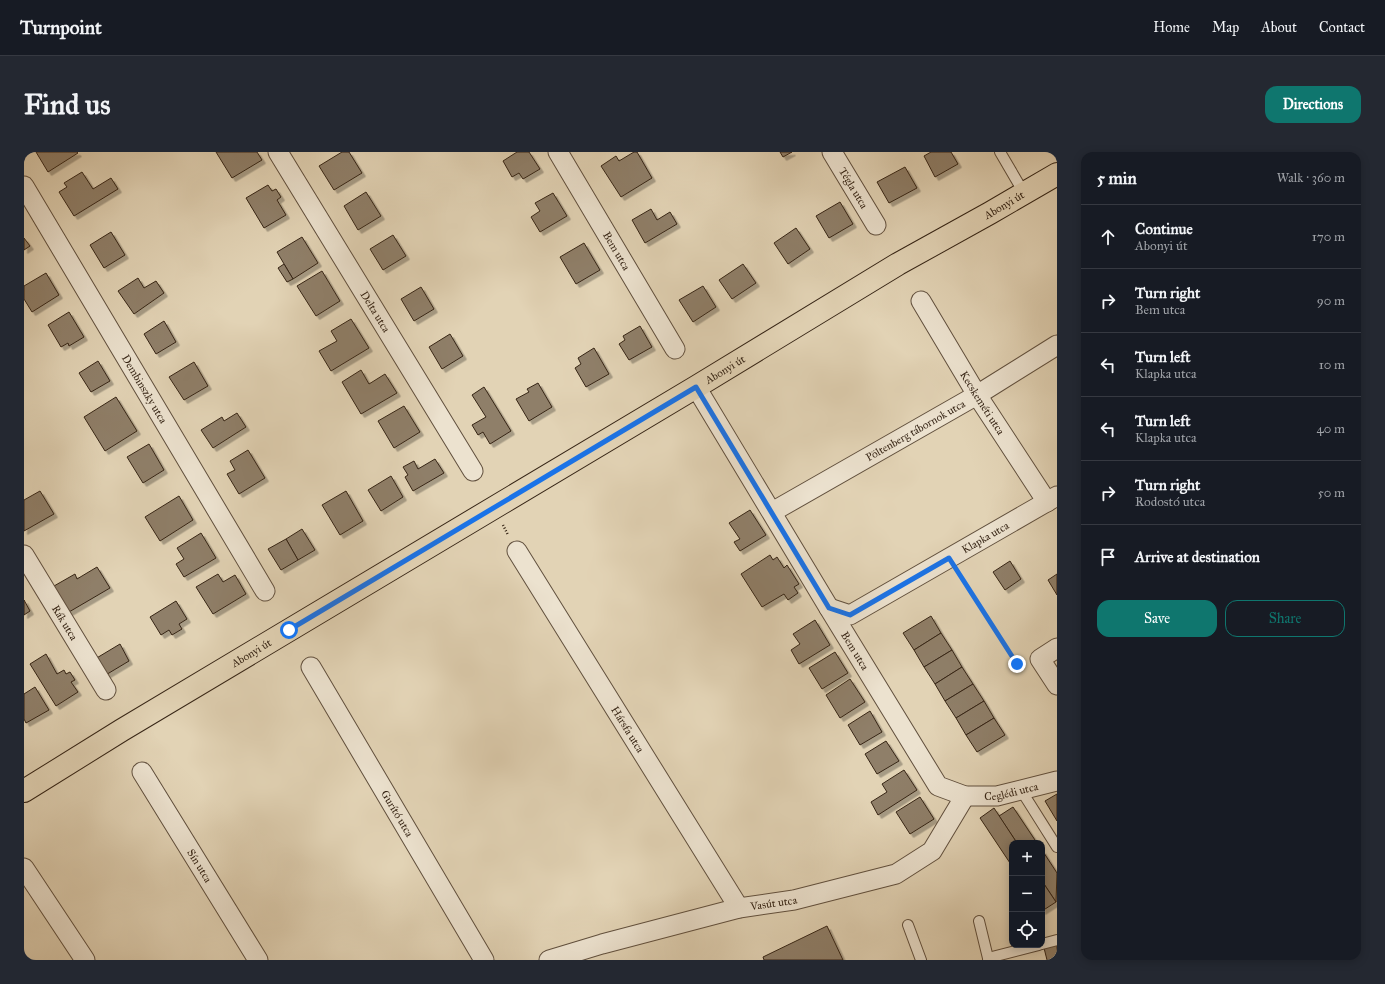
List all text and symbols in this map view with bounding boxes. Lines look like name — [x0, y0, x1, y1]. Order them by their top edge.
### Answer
text: Turnpoint — [20, 16, 102, 39]
text: Home — [1153, 19, 1190, 36]
text: Map — [1212, 19, 1239, 36]
text: About — [1261, 19, 1297, 36]
text: Contact — [1319, 19, 1365, 36]
button: Directions — [1265, 86, 1361, 123]
text: Find us — [24, 87, 110, 122]
street label: Tégla utca — [836, 165, 871, 211]
text: 5 min — [1097, 168, 1137, 189]
text: Walk · 360 m — [1277, 170, 1345, 186]
street label: Abonyi út — [981, 188, 1027, 222]
text: Continue — [1135, 220, 1193, 238]
icon: ahead — [1097, 226, 1119, 248]
street label: Bem utca — [600, 229, 633, 273]
text: 170 m — [1312, 229, 1345, 245]
text: Abonyi út — [1135, 238, 1188, 254]
text: Turn right — [1135, 284, 1200, 302]
street label: Delta utca — [358, 288, 393, 335]
icon: right — [1097, 290, 1119, 312]
text: 90 m — [1317, 293, 1345, 309]
text: Bem utca — [1135, 302, 1185, 318]
text: Turn left — [1135, 348, 1191, 366]
street label: Dembinszky utca — [119, 352, 170, 426]
street label: Abonyi út — [702, 352, 747, 387]
icon: left — [1097, 354, 1119, 376]
text: 10 m — [1319, 357, 1345, 373]
text: Klapka utca — [1135, 366, 1196, 382]
street label: Kecskeméti utca — [958, 369, 1008, 437]
street label: Pöltenberg tábornok utca — [863, 397, 968, 464]
text: Turn left — [1135, 412, 1191, 430]
icon: left — [1097, 418, 1119, 440]
text: 40 m — [1316, 421, 1345, 437]
text: Klapka utca — [1135, 430, 1196, 446]
text: Turn right — [1135, 476, 1200, 494]
icon: right — [1097, 482, 1119, 504]
text: 50 m — [1318, 485, 1345, 501]
text: Rodostó utca — [1135, 494, 1205, 510]
street label: Klapka utca — [959, 519, 1011, 556]
icon: arrive — [1097, 546, 1119, 568]
text: Arrive at destination — [1135, 548, 1260, 566]
button: Save — [1097, 600, 1217, 637]
button: Share — [1225, 600, 1345, 637]
street label: Rák utca — [49, 602, 81, 643]
route start — [280, 621, 298, 639]
street label: Bem utca — [838, 629, 872, 673]
street label: Abonyi út — [228, 636, 274, 670]
route end — [1008, 655, 1026, 673]
street label: Hársfa utca — [609, 704, 647, 755]
street label: Ceglédi utca — [984, 779, 1040, 803]
street label: Gurító utca — [379, 788, 416, 839]
map controls — [1009, 840, 1045, 948]
button: + — [1009, 840, 1045, 876]
street label: Sín utca — [185, 847, 215, 885]
button: − — [1009, 876, 1045, 912]
street label: Vasút utca — [749, 893, 799, 913]
button: locate — [1009, 912, 1045, 948]

